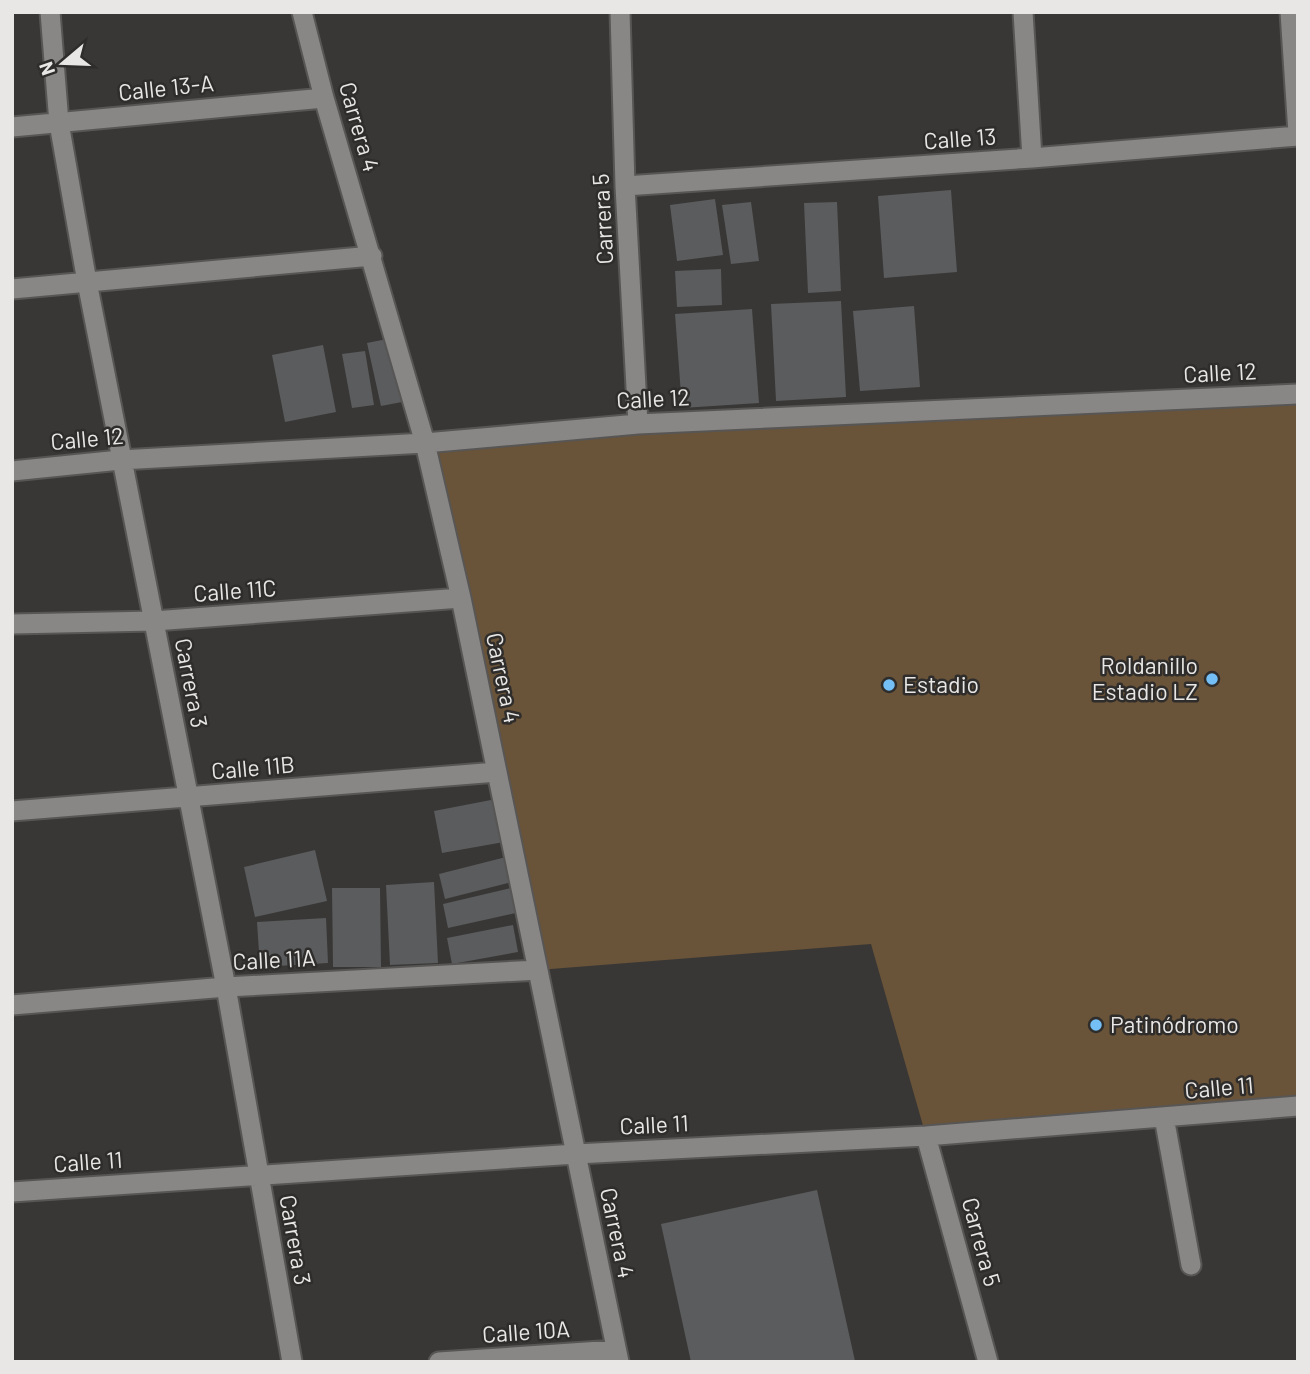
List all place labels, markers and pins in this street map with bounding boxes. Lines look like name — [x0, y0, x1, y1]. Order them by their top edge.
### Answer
place label: Roldanillo Estadio LZ — [1092, 651, 1198, 705]
place label: Estadio — [903, 670, 979, 698]
marker: Roldanillo Estadio LZ — [1204, 671, 1220, 687]
marker: Estadio — [881, 677, 897, 693]
place label: Patinódromo — [1110, 1010, 1239, 1038]
marker: Patinódromo — [1088, 1017, 1104, 1033]

